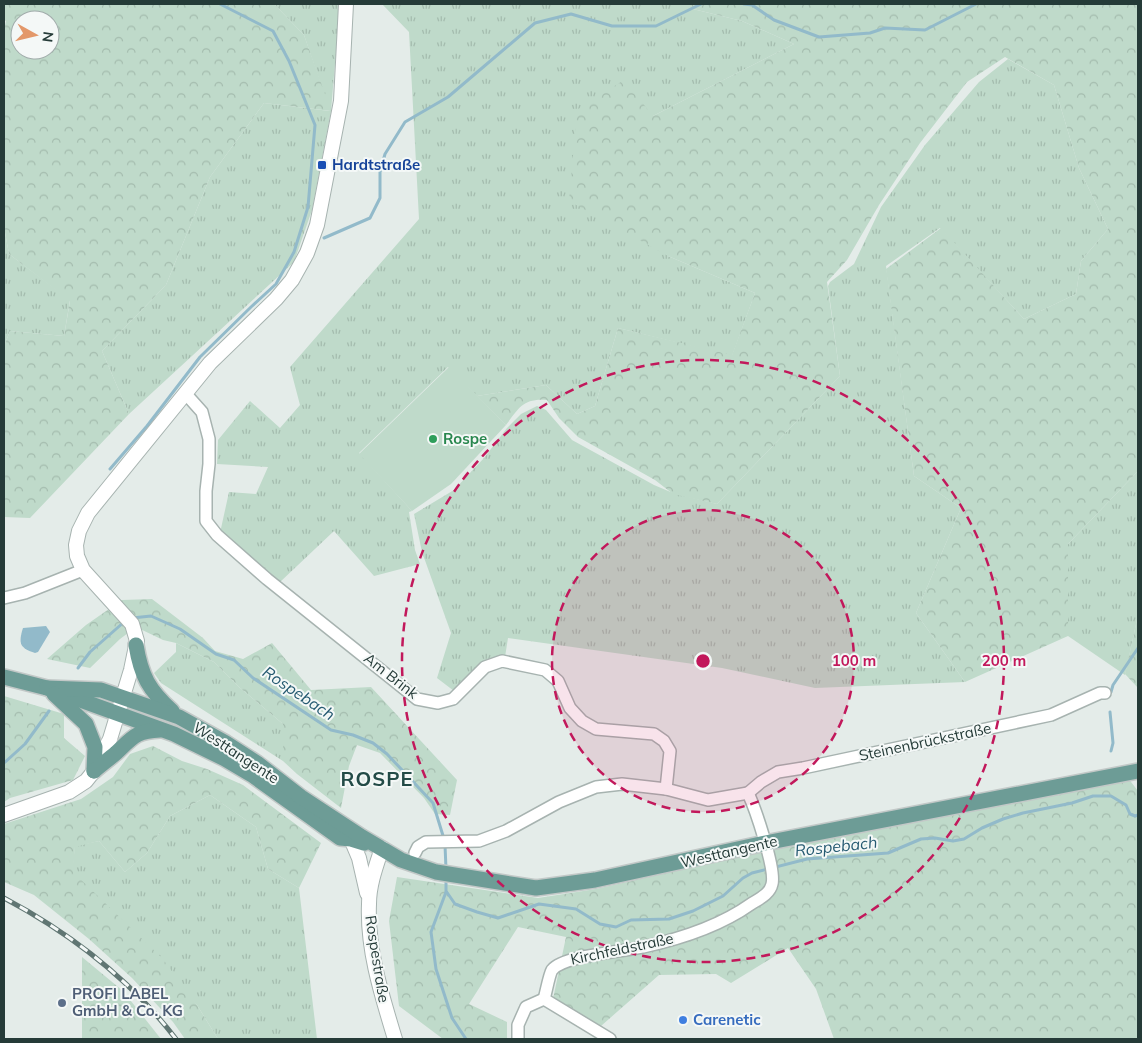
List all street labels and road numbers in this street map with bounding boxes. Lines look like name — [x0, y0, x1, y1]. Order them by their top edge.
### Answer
street label: Am Brink — [360, 648, 423, 703]
street label: Westtangente — [190, 718, 283, 787]
street label: Steinenbrückstraße — [857, 718, 993, 765]
street label: Westtangente — [679, 831, 779, 872]
street label: Rospestraße — [361, 914, 394, 1004]
street label: Kirchfeldstraße — [569, 928, 675, 969]

